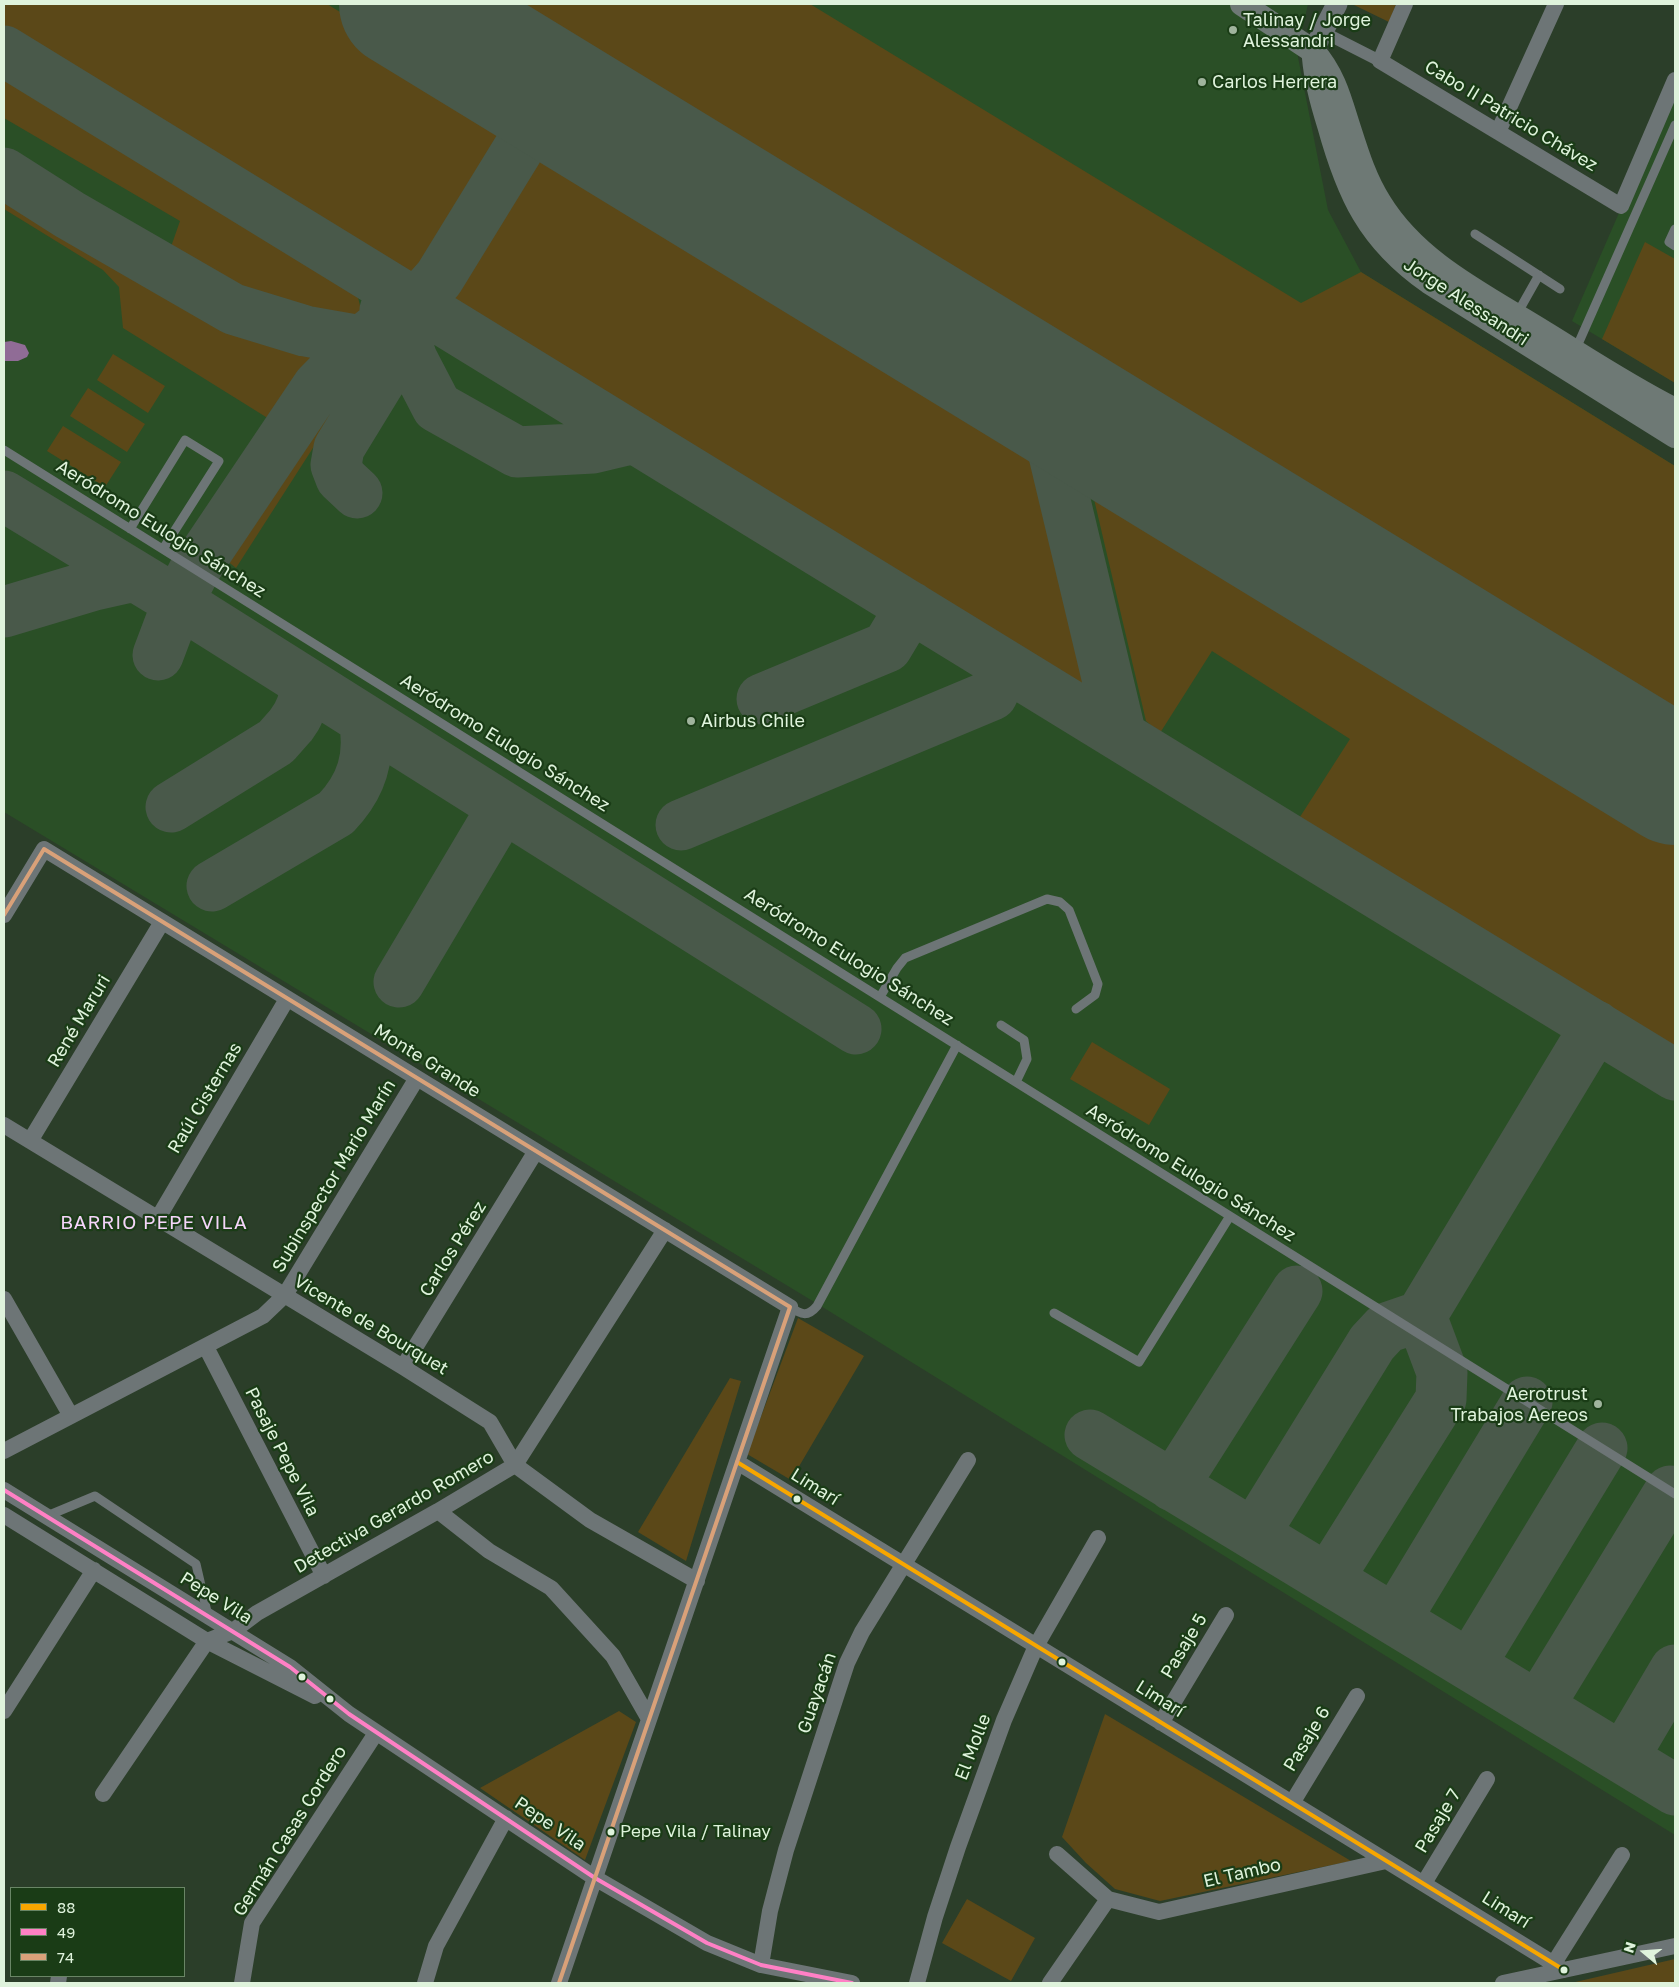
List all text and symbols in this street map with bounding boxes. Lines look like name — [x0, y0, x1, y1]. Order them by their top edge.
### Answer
place label: Talinay / Jorge Alessandri — [1243, 9, 1371, 52]
marker: Talinay / Jorge Alessandri — [1227, 24, 1239, 36]
street label: Cabo II Patricio Chávez — [1421, 56, 1601, 176]
place label: Carlos Herrera — [1212, 71, 1337, 93]
marker: Carlos Herrera — [1196, 76, 1208, 88]
street label: Jorge Alessandri — [1399, 254, 1533, 350]
street label: Aeródromo Eulogio Sánchez — [52, 456, 270, 602]
street label: Aeródromo Eulogio Sánchez — [396, 670, 614, 816]
place label: Airbus Chile — [701, 710, 805, 732]
marker: Airbus Chile — [685, 715, 697, 727]
street label: Aeródromo Eulogio Sánchez — [740, 884, 958, 1030]
street label: René Maruri — [43, 971, 115, 1071]
street label: Monte Grande — [370, 1020, 484, 1102]
street label: Raúl Cisternas — [163, 1039, 247, 1157]
street label: Subinspector Mario Marín — [268, 1076, 400, 1276]
street label: Aeródromo Eulogio Sánchez — [1082, 1100, 1300, 1246]
street label: Carlos Pérez — [415, 1197, 491, 1301]
district label: BARRIO PEPE VILA — [58, 1212, 250, 1234]
street label: Vicente de Bourquet — [290, 1270, 452, 1380]
place label: Aerotrust Trabajos Aereos — [1451, 1383, 1588, 1426]
street label: Pasaje Pepe Vila — [240, 1384, 324, 1520]
marker: Aerotrust Trabajos Aereos — [1592, 1398, 1604, 1410]
street label: Detectiva Gerardo Romero — [290, 1446, 498, 1578]
street label: Limarí — [787, 1464, 843, 1510]
unlabelled marker — [792, 1494, 802, 1504]
street label: Pepe Vila — [176, 1567, 256, 1629]
street label: Pasaje 5 — [1156, 1610, 1212, 1682]
street label: Guayacán — [793, 1650, 841, 1736]
unlabelled marker — [1057, 1657, 1067, 1667]
unlabelled marker — [297, 1672, 307, 1682]
street label: Limarí — [1132, 1676, 1188, 1722]
unlabelled marker — [325, 1694, 335, 1704]
street label: Pasaje 6 — [1279, 1703, 1335, 1775]
street label: El Molle — [950, 1711, 996, 1783]
street label: Germán Casas Cordero — [229, 1742, 351, 1920]
street label: Pasaje 7 — [1411, 1785, 1465, 1857]
street label: Pepe Vila — [510, 1792, 590, 1856]
place label: Pepe Vila / Talinay — [620, 1822, 771, 1842]
marker: Pepe Vila / Talinay — [606, 1827, 616, 1837]
street label: El Tambo — [1201, 1854, 1283, 1892]
legend — [10, 1887, 185, 1977]
street label: Limarí — [1478, 1887, 1534, 1933]
text: 88 — [57, 1898, 75, 1916]
text: 49 — [57, 1923, 75, 1941]
north arrow — [1619, 1927, 1669, 1977]
text: N — [1620, 1940, 1639, 1955]
text: 74 — [57, 1948, 74, 1966]
unlabelled marker — [1559, 1965, 1569, 1975]

